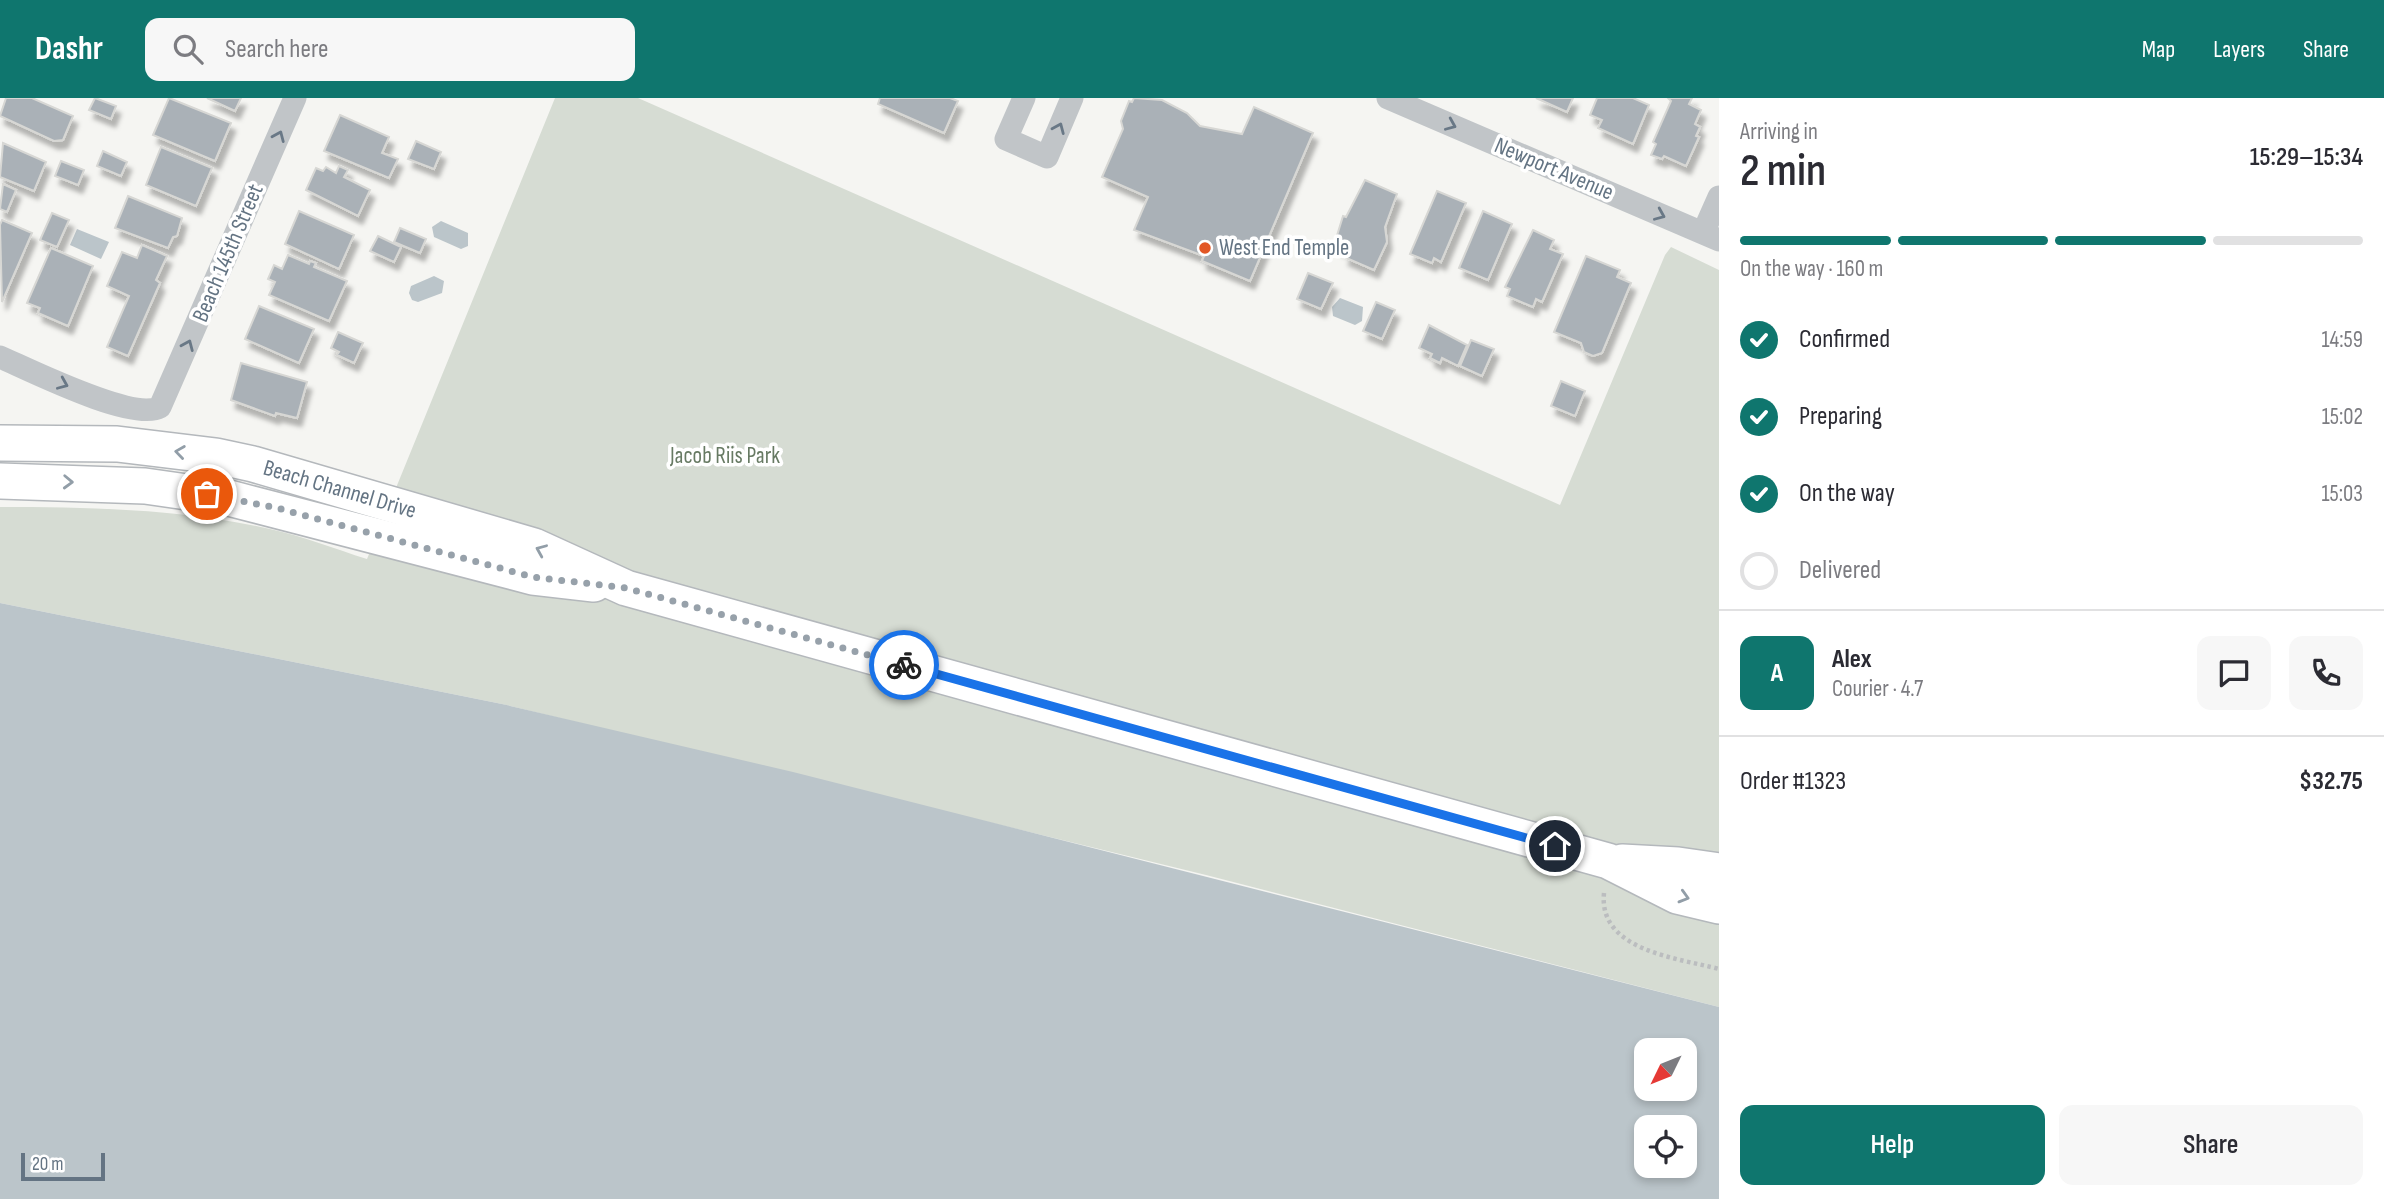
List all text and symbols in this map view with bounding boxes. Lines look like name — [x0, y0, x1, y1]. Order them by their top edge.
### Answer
search box — [145, 18, 635, 81]
text: Dashr — [35, 29, 103, 69]
icon: search — [169, 30, 207, 68]
text: Search here — [225, 34, 328, 65]
text: Map — [2142, 35, 2175, 64]
text: Layers — [2213, 35, 2265, 64]
text: Share — [2303, 35, 2349, 64]
one-way arrow — [1444, 117, 1456, 131]
text: Arriving in — [1740, 118, 1818, 146]
one-way arrow — [1051, 122, 1065, 134]
one-way arrow — [270, 131, 284, 143]
street label: Newport Avenue — [1490, 131, 1618, 207]
text: 15:29–15:34 — [2250, 142, 2363, 173]
text: 2 min — [1740, 144, 1826, 199]
street label: Beach 145th Street — [186, 180, 270, 326]
one-way arrow — [1653, 207, 1665, 221]
place label: West End Temple — [1219, 234, 1349, 262]
marker: West End Temple — [1197, 240, 1213, 256]
text: On the way · 160 m — [1740, 255, 1883, 283]
icon: check — [1740, 321, 1778, 359]
text: Confirmed — [1799, 324, 1890, 355]
text: 14:59 — [2322, 326, 2363, 354]
one-way arrow — [180, 340, 194, 352]
one-way arrow — [55, 376, 68, 390]
icon: check — [1740, 398, 1778, 436]
text: Preparing — [1799, 401, 1882, 432]
text: 15:02 — [2322, 403, 2363, 431]
park label: Jacob Riis Park — [669, 442, 780, 470]
one-way arrow — [175, 444, 186, 459]
street label: Beach Channel Drive — [260, 454, 420, 525]
pin — [177, 464, 237, 524]
one-way arrow — [63, 475, 74, 490]
icon: bag — [188, 475, 226, 513]
icon: check — [1740, 475, 1778, 513]
text: On the way — [1799, 478, 1895, 509]
text: 15:03 — [2322, 480, 2363, 508]
one-way arrow — [536, 544, 548, 558]
text: Delivered — [1799, 555, 1881, 586]
courier — [869, 630, 939, 700]
button: chat — [2197, 636, 2271, 710]
button: phone — [2289, 636, 2363, 710]
text: Alex — [1832, 644, 1872, 675]
icon: bike — [885, 646, 923, 684]
text: A — [1771, 658, 1783, 689]
text: Courier · 4.7 — [1832, 675, 1923, 703]
text: Order #1323 — [1740, 766, 1846, 797]
text: $32.75 — [2299, 766, 2363, 797]
pin — [1525, 816, 1585, 876]
icon: home — [1536, 827, 1574, 865]
one-way arrow — [1678, 889, 1690, 904]
north arrow — [1634, 1038, 1698, 1101]
map controls — [1634, 1038, 1697, 1178]
button: Help — [1740, 1105, 2045, 1185]
button: Share — [2059, 1105, 2363, 1185]
button: locate — [1634, 1115, 1697, 1178]
scale bar — [21, 1150, 105, 1182]
text: 20 m — [32, 1153, 64, 1176]

